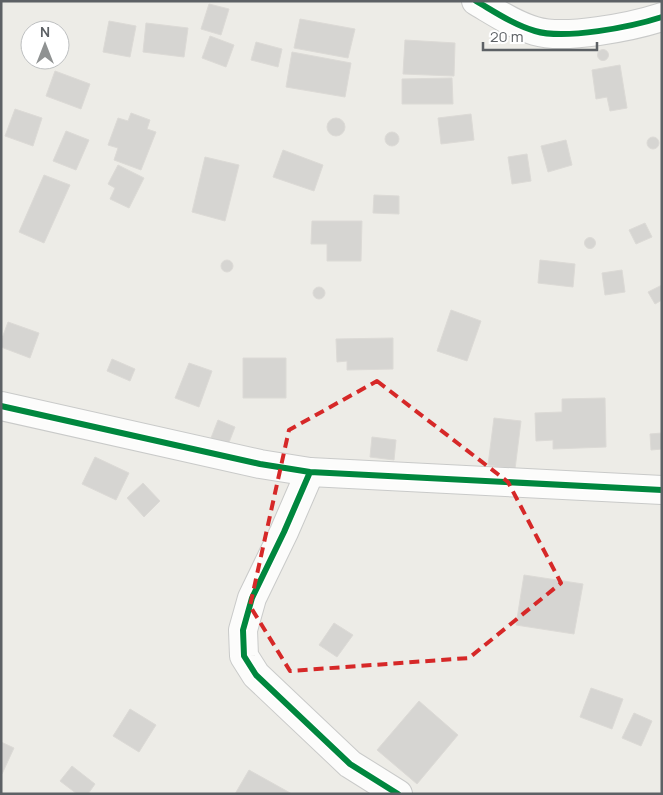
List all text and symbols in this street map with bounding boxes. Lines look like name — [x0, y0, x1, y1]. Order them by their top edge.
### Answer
north arrow — [20, 20, 70, 70]
scale bar — [483, 20, 597, 52]
text: N — [40, 22, 50, 41]
text: 20 m — [490, 26, 523, 47]

